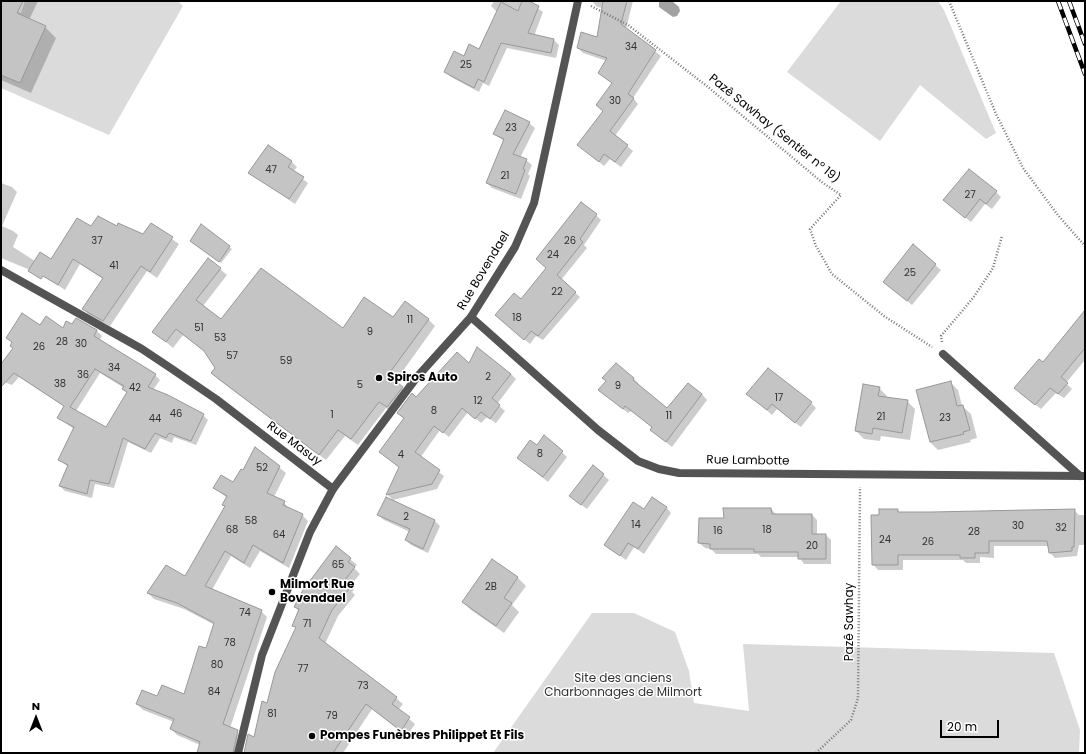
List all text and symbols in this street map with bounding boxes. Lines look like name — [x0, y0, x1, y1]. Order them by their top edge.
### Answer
house number: 34 — [625, 41, 637, 53]
house number: 25 — [460, 59, 472, 71]
street label: Pazê Sawhay (Sentier n° 19) — [706, 72, 842, 186]
house number: 30 — [609, 95, 621, 107]
house number: 23 — [505, 122, 517, 134]
house number: 47 — [265, 164, 277, 176]
house number: 21 — [501, 170, 509, 182]
house number: 27 — [964, 189, 976, 201]
street label: Rue Bovendael — [455, 229, 513, 313]
house number: 37 — [91, 235, 103, 247]
house number: 26 — [564, 235, 576, 247]
house number: 24 — [547, 249, 559, 261]
house number: 41 — [109, 260, 119, 272]
house number: 25 — [904, 267, 916, 279]
house number: 22 — [551, 286, 563, 298]
house number: 18 — [512, 312, 522, 324]
house number: 11 — [407, 314, 413, 326]
house number: 51 — [194, 322, 204, 334]
house number: 9 — [367, 326, 373, 338]
house number: 53 — [214, 332, 226, 344]
house number: 28 — [56, 336, 68, 348]
house number: 30 — [75, 338, 87, 350]
house number: 26 — [33, 341, 45, 353]
house number: 57 — [226, 350, 238, 362]
house number: 59 — [280, 355, 292, 367]
house number: 34 — [108, 362, 120, 374]
house number: 36 — [77, 369, 89, 381]
place label: Spiros Auto — [387, 371, 458, 385]
house number: 2 — [485, 371, 491, 383]
marker: Spiros Auto — [374, 373, 384, 383]
house number: 38 — [54, 378, 66, 390]
house number: 5 — [357, 379, 363, 391]
house number: 9 — [615, 380, 621, 392]
house number: 42 — [129, 382, 141, 394]
house number: 17 — [775, 392, 783, 404]
house number: 12 — [474, 395, 482, 407]
house number: 8 — [431, 405, 437, 417]
house number: 46 — [170, 408, 182, 420]
house number: 1 — [330, 409, 334, 421]
house number: 11 — [666, 410, 672, 422]
house number: 21 — [877, 411, 885, 423]
house number: 23 — [939, 412, 951, 424]
house number: 44 — [149, 413, 161, 425]
street label: Rue Masuy — [264, 419, 324, 469]
house number: 8 — [537, 448, 543, 460]
house number: 4 — [398, 449, 404, 461]
street label: Rue Lambotte — [706, 453, 790, 469]
house number: 52 — [256, 462, 268, 474]
house number: 2 — [403, 511, 409, 523]
house number: 58 — [245, 515, 257, 527]
house number: 14 — [631, 519, 641, 531]
house number: 30 — [1012, 520, 1024, 532]
house number: 32 — [1055, 522, 1067, 534]
house number: 68 — [226, 524, 238, 536]
house number: 18 — [762, 524, 772, 536]
house number: 16 — [713, 525, 723, 537]
house number: 28 — [968, 526, 980, 538]
house number: 64 — [273, 529, 285, 541]
house number: 24 — [879, 534, 891, 546]
house number: 26 — [922, 536, 934, 548]
house number: 20 — [806, 540, 818, 552]
house number: 65 — [332, 559, 344, 571]
place label: Milmort Rue Bovendael — [280, 578, 354, 606]
house number: 2B — [485, 581, 497, 593]
street label: Pazê Sawhay — [843, 583, 857, 661]
marker: Milmort Rue Bovendael — [267, 587, 277, 597]
house number: 74 — [239, 607, 251, 619]
house number: 71 — [303, 618, 311, 630]
house number: 78 — [224, 637, 236, 649]
house number: 80 — [211, 659, 223, 671]
house number: 77 — [298, 663, 308, 675]
park label: Site des anciens Charbonnages de Milmort — [544, 672, 702, 700]
house number: 73 — [357, 680, 369, 692]
house number: 84 — [208, 686, 220, 698]
north arrow — [16, 698, 56, 738]
text: N — [32, 698, 40, 714]
house number: 81 — [267, 708, 277, 720]
house number: 79 — [326, 710, 338, 722]
scale bar — [942, 712, 1001, 738]
text: 20 m — [947, 718, 977, 735]
place label: Pompes Funèbres Philippet Et Fils — [320, 729, 524, 743]
marker: Pompes Funèbres Philippet Et Fils — [307, 731, 317, 741]

